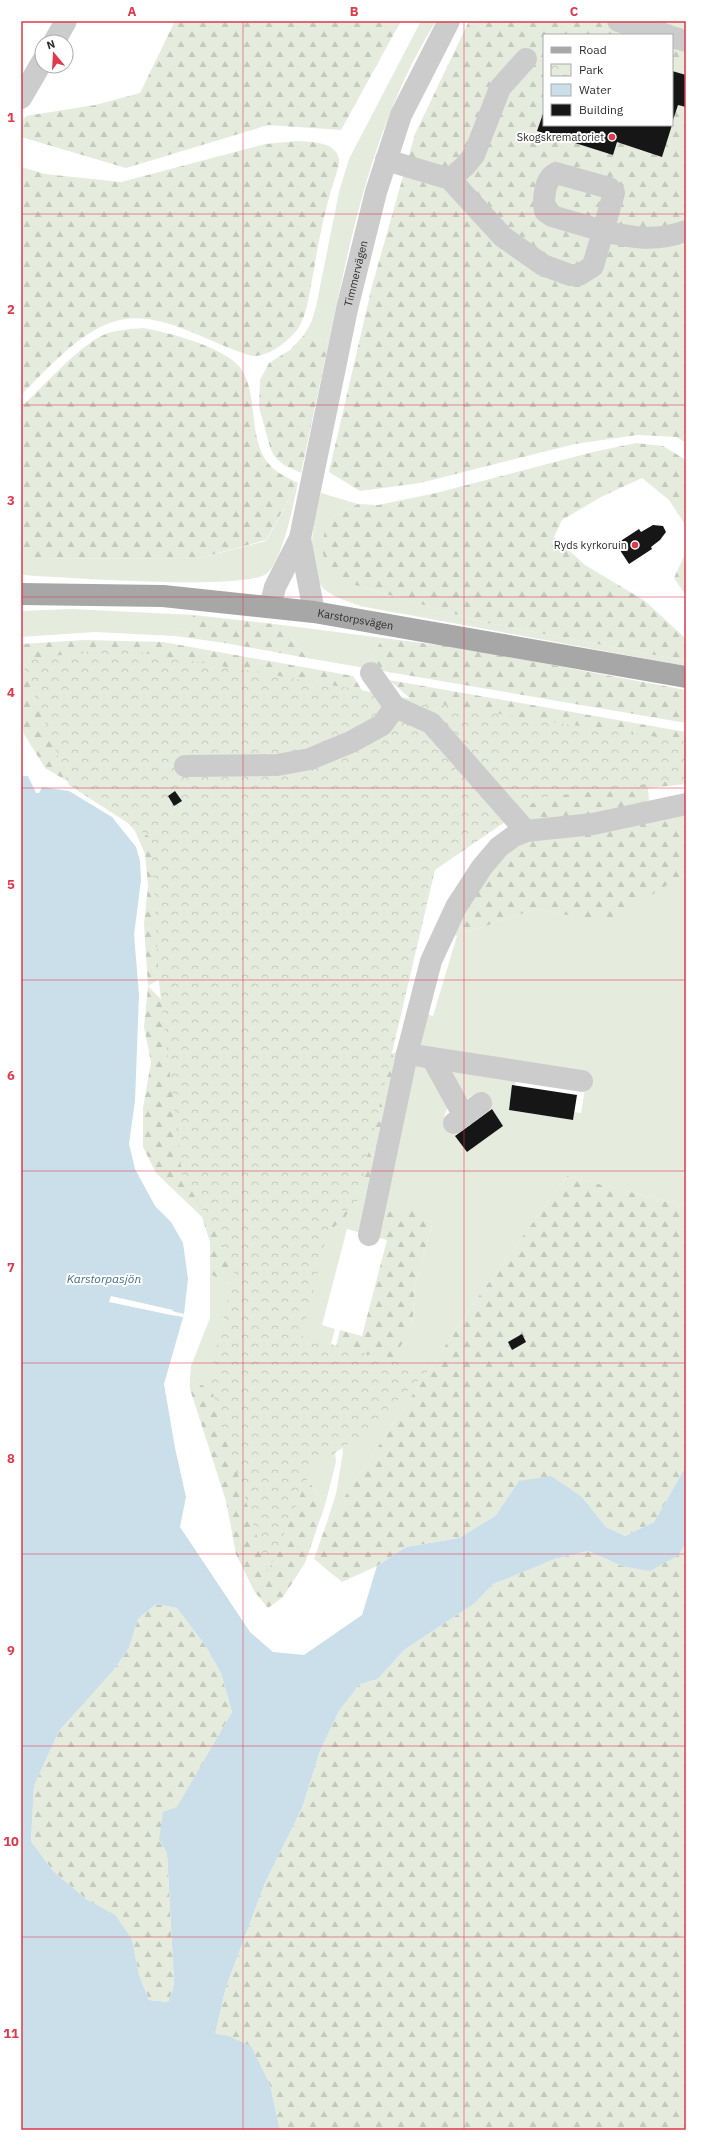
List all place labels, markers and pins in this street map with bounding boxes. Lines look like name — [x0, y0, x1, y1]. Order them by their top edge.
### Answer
place label: Skogskrematoriet — [517, 130, 604, 144]
marker: Skogskrematoriet — [607, 132, 617, 142]
place label: Ryds kyrkoruin — [554, 538, 627, 552]
marker: Ryds kyrkoruin — [630, 540, 640, 550]

